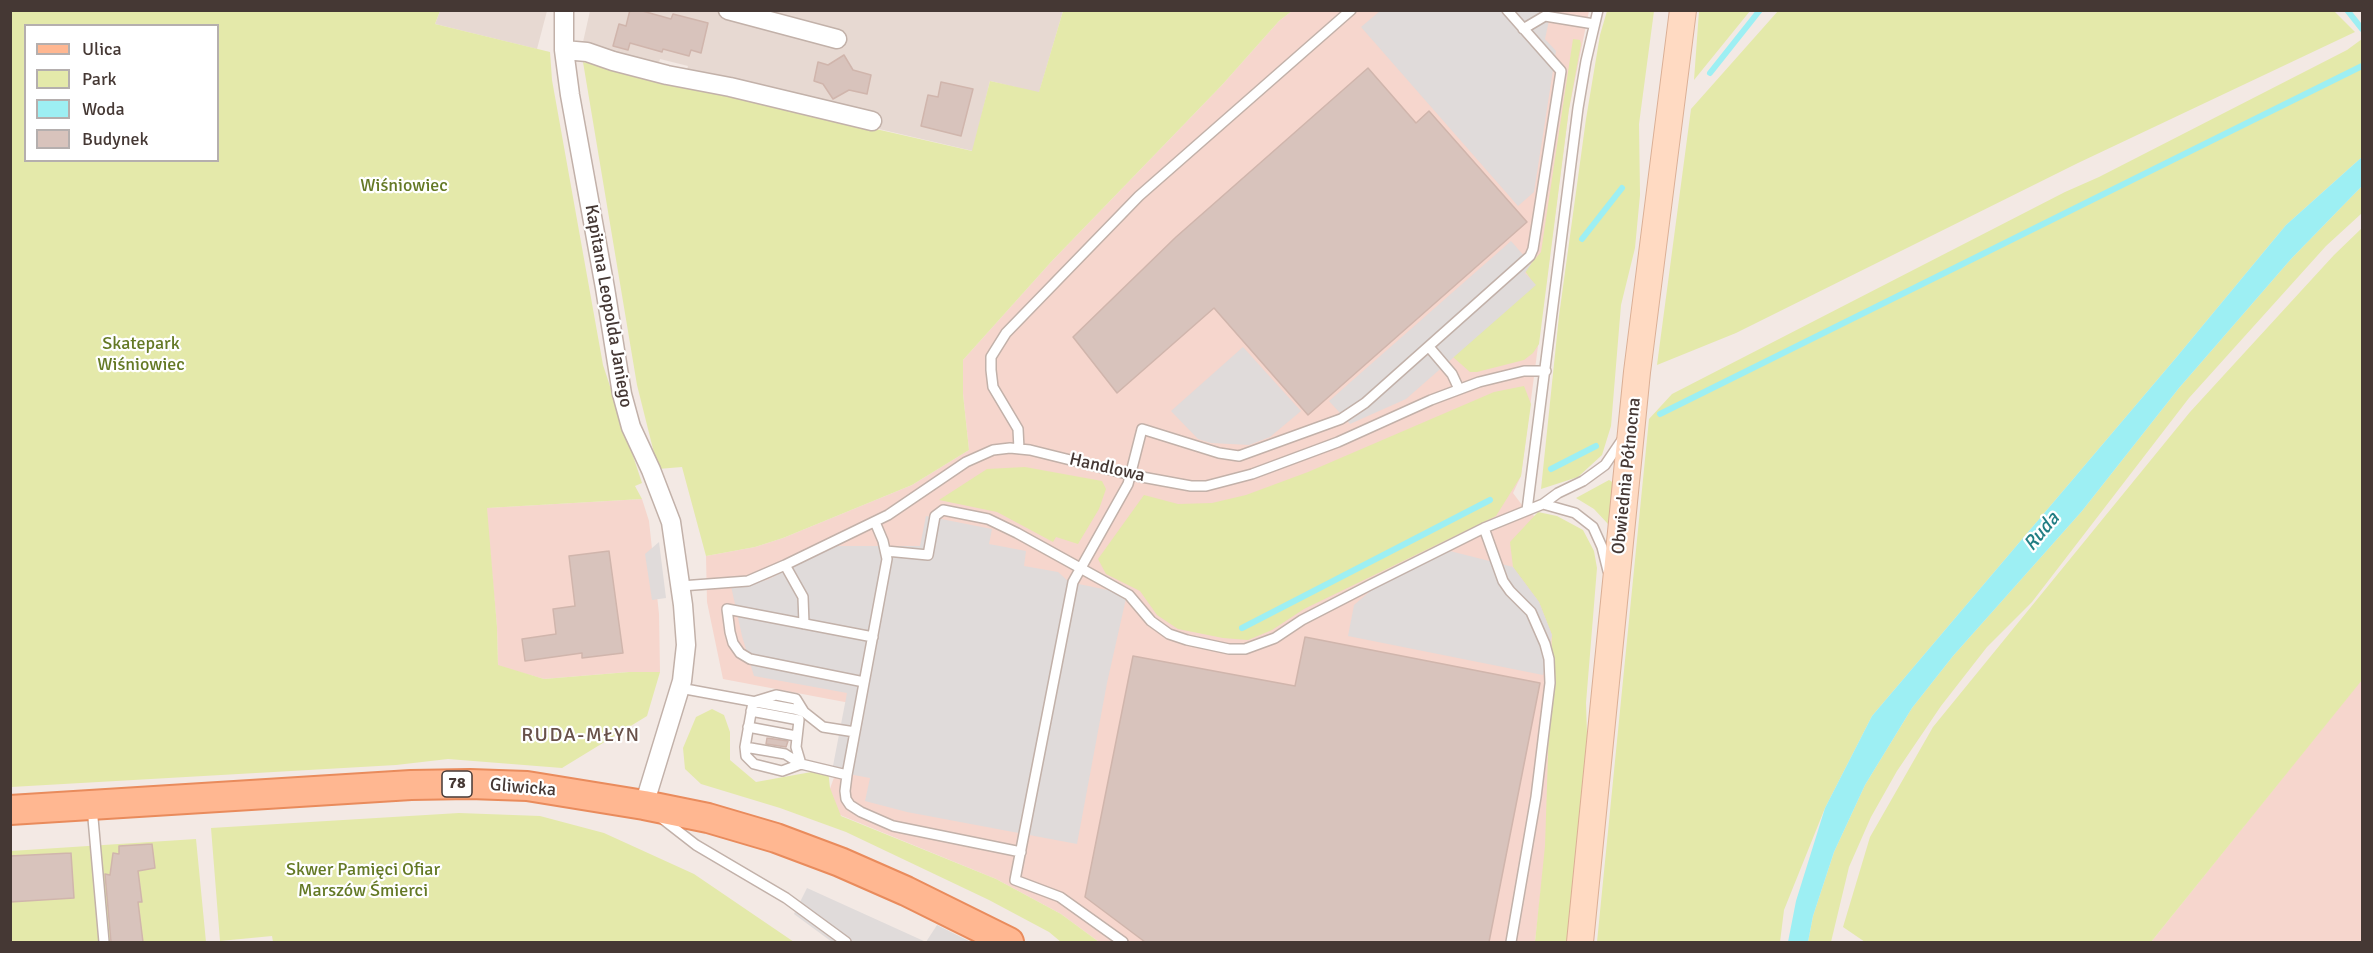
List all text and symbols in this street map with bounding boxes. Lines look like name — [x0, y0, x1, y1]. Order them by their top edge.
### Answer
legend — [24, 24, 219, 162]
text: Ulica — [82, 38, 122, 60]
text: Park — [82, 68, 117, 90]
text: Woda — [82, 98, 125, 120]
text: Budynek — [82, 128, 149, 150]
park label: Wiśniowiec — [360, 175, 448, 197]
street label: Kapitana Leopolda Janiego — [579, 203, 637, 409]
park label: Skatepark Wiśniowiec — [97, 333, 185, 376]
street label: Obwiednia Północna — [1608, 397, 1646, 555]
street label: Handlowa — [1067, 449, 1147, 487]
water label: Ruda — [2019, 508, 2065, 556]
district label: RUDA-MŁYN — [521, 724, 641, 748]
road number: 78 — [442, 771, 472, 797]
street label: Gliwicka — [489, 774, 557, 802]
park label: Skwer Pamięci Ofiar Marszów Śmierci — [286, 859, 440, 902]

